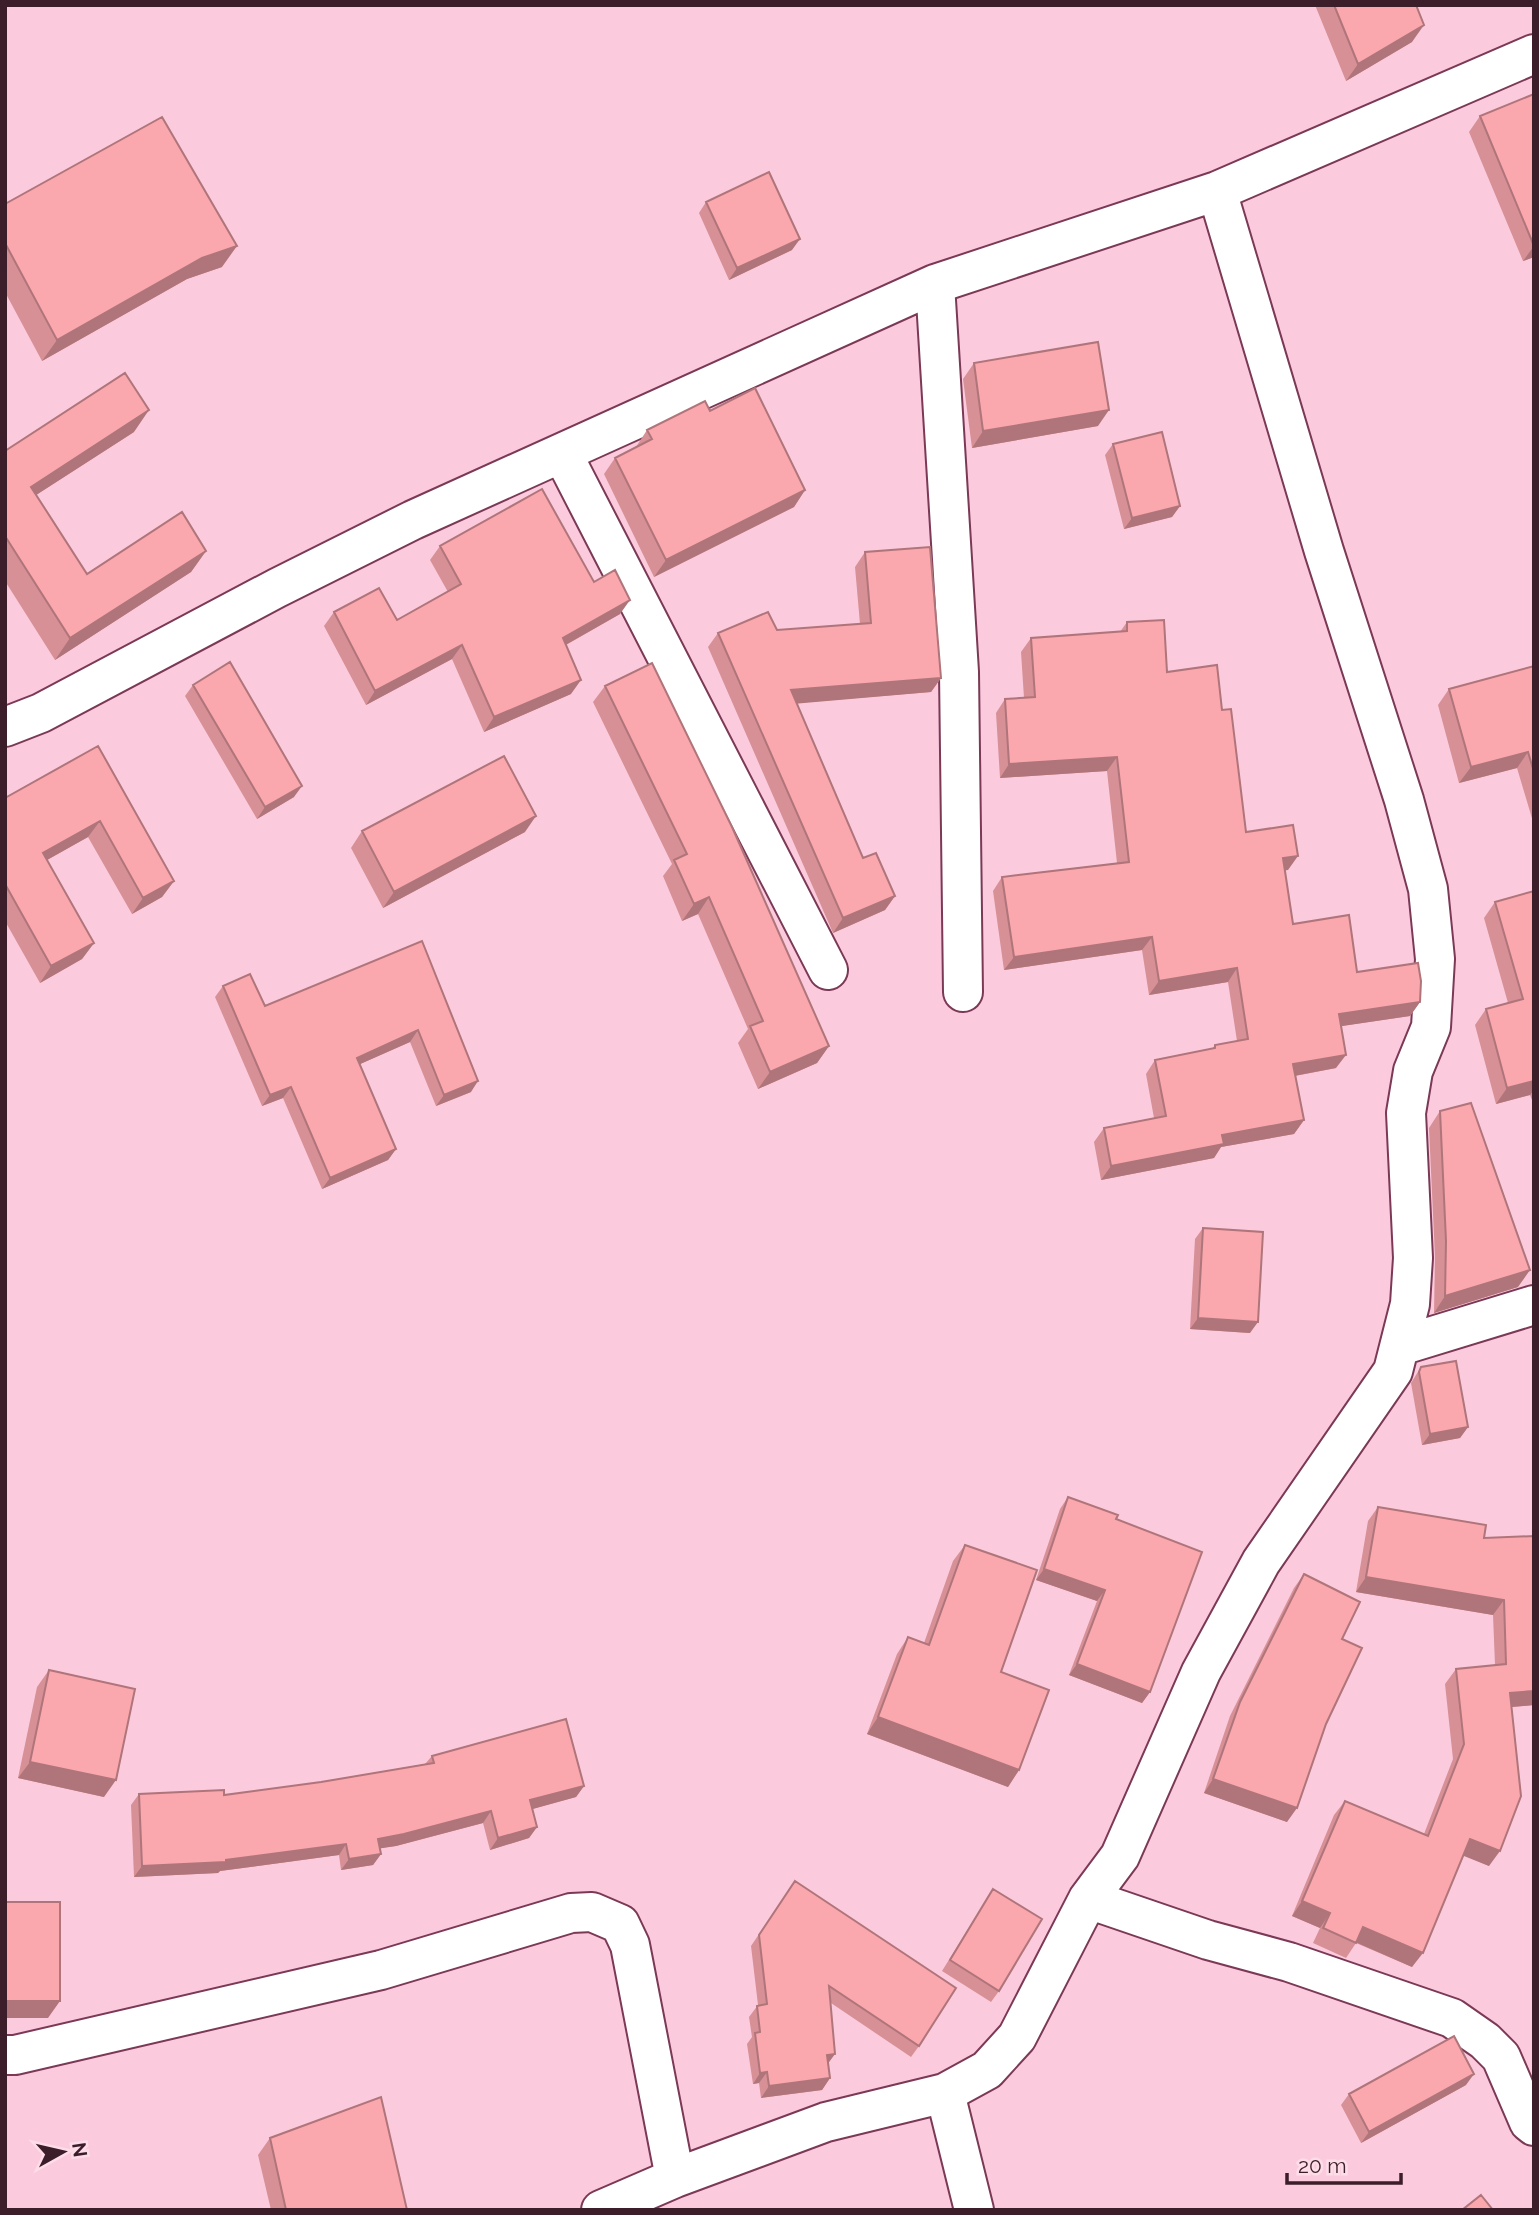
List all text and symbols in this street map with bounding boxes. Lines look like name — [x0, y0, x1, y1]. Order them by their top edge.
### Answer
north arrow — [28, 2117, 98, 2187]
text: N — [68, 2141, 92, 2158]
scale bar — [1287, 2142, 1401, 2186]
text: 20 m — [1298, 2153, 1346, 2178]

